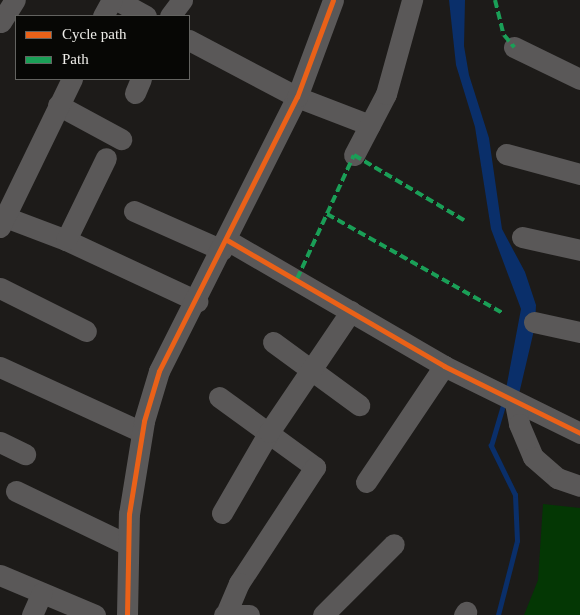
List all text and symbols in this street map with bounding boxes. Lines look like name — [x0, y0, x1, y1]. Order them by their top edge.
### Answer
legend — [15, 15, 190, 80]
text: Cycle path — [62, 26, 127, 42]
text: Path — [62, 51, 89, 67]

